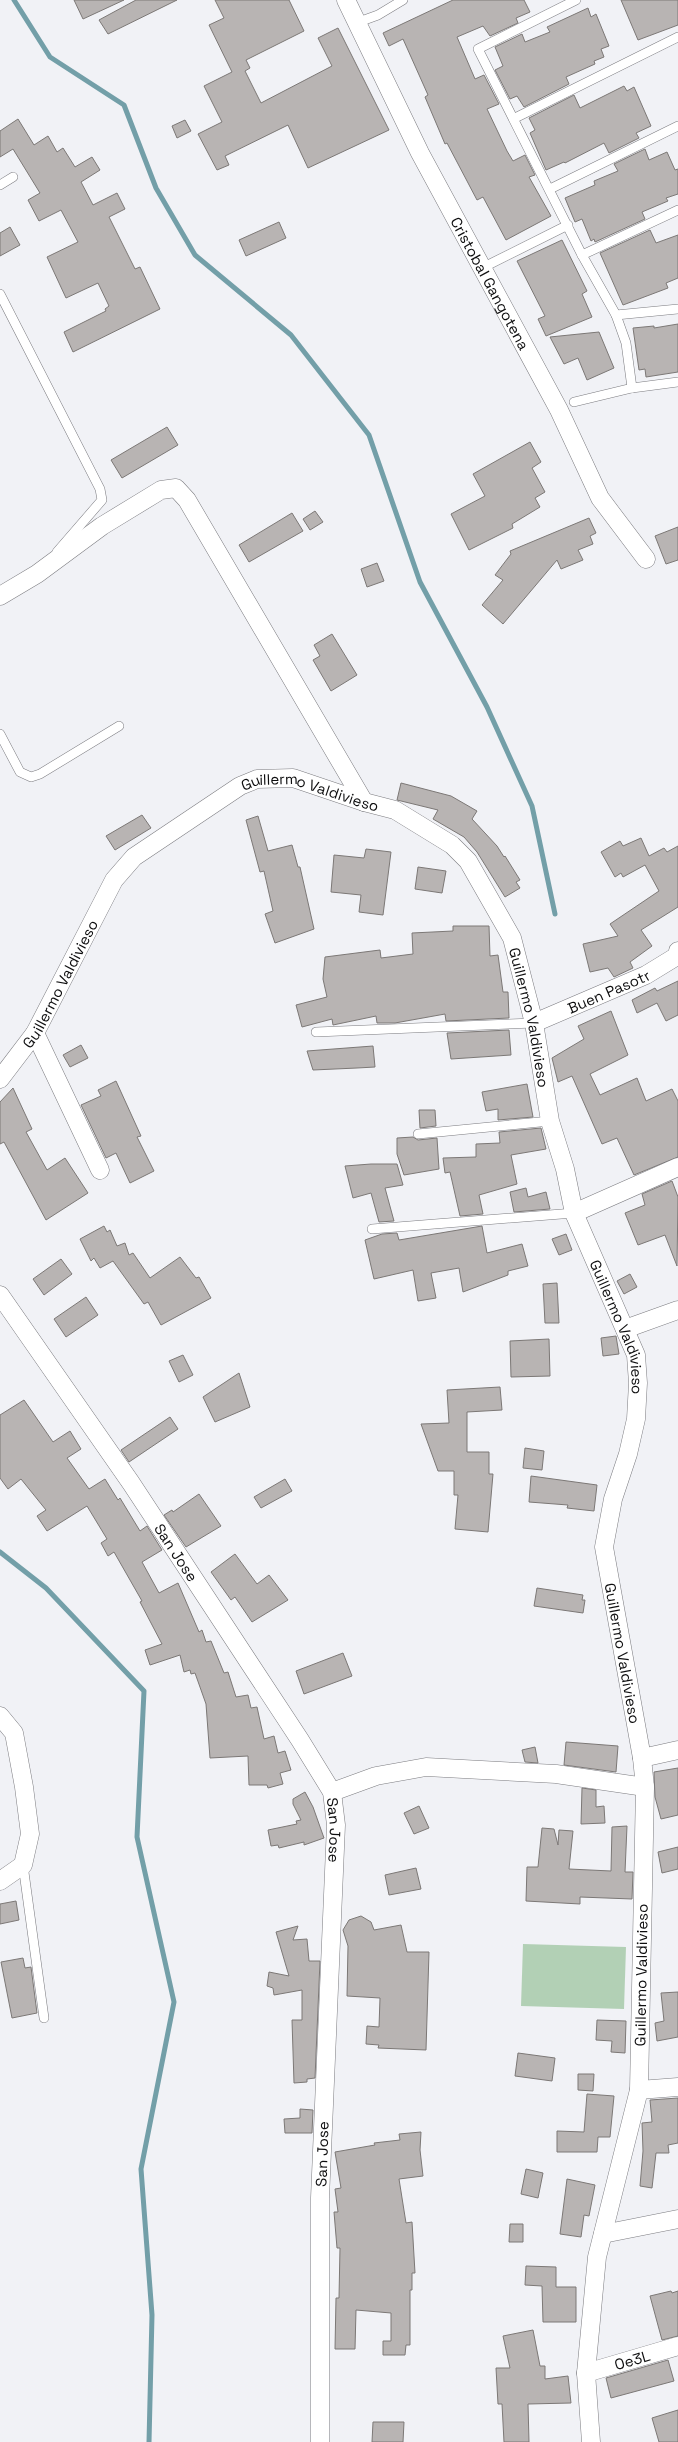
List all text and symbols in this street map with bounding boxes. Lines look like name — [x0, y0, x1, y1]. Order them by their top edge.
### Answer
street label: Cristobal Gangotena — [447, 213, 534, 353]
street label: Guillermo Valdivieso — [238, 768, 381, 815]
street label: Guillermo Valdivieso — [18, 916, 102, 1052]
street label: Guillermo Valdivieso — [505, 945, 554, 1089]
street label: Buen Pasotr — [564, 965, 654, 1017]
street label: Guillermo Valdivieso — [586, 1257, 648, 1395]
street label: San Jose — [151, 1520, 203, 1585]
street label: Guillermo Valdivieso — [601, 1581, 645, 1725]
street label: San Jose — [323, 1796, 346, 1863]
street label: Guillermo Valdivieso — [630, 1904, 652, 2046]
street label: San Jose — [311, 2121, 333, 2187]
street label: Oe3L — [612, 2345, 652, 2374]

